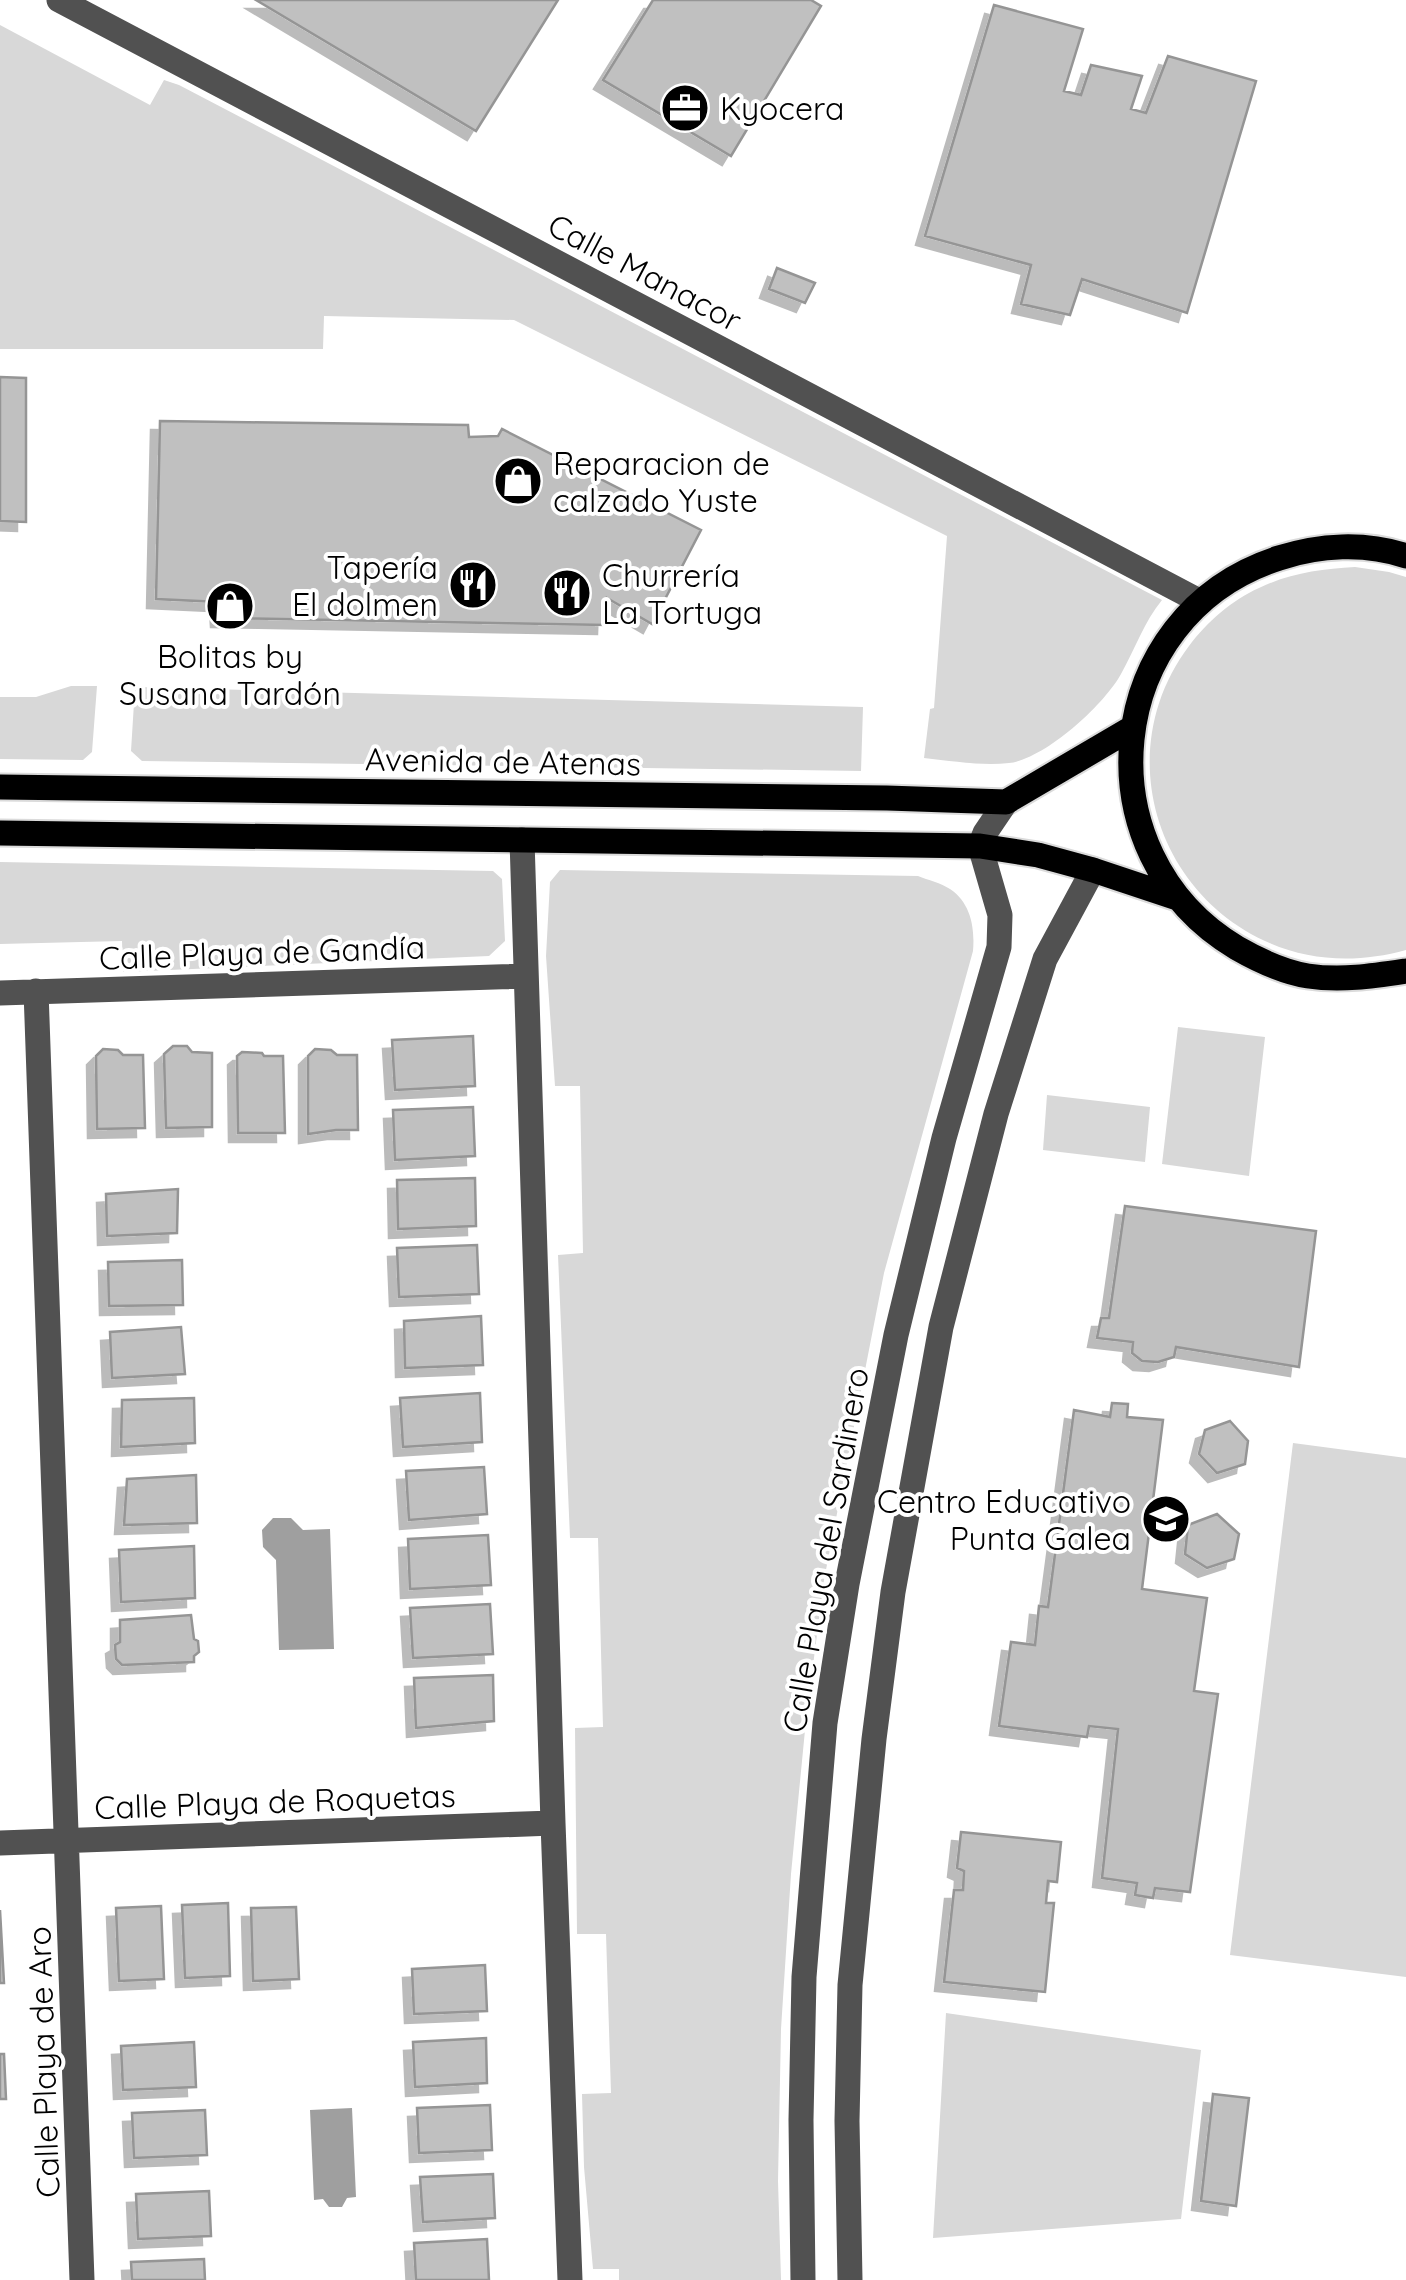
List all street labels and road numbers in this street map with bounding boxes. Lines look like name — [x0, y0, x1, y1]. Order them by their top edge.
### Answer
street label: Calle Manacor — [541, 204, 749, 340]
street label: Avenida de Atenas — [365, 739, 641, 783]
street label: Calle Playa de Gandía — [98, 926, 426, 978]
street label: Calle Playa del Sardinero — [773, 1364, 877, 1736]
street label: Calle Playa de Roquetas — [94, 1775, 456, 1827]
street label: Calle Playa de Aro — [18, 1926, 68, 2198]

